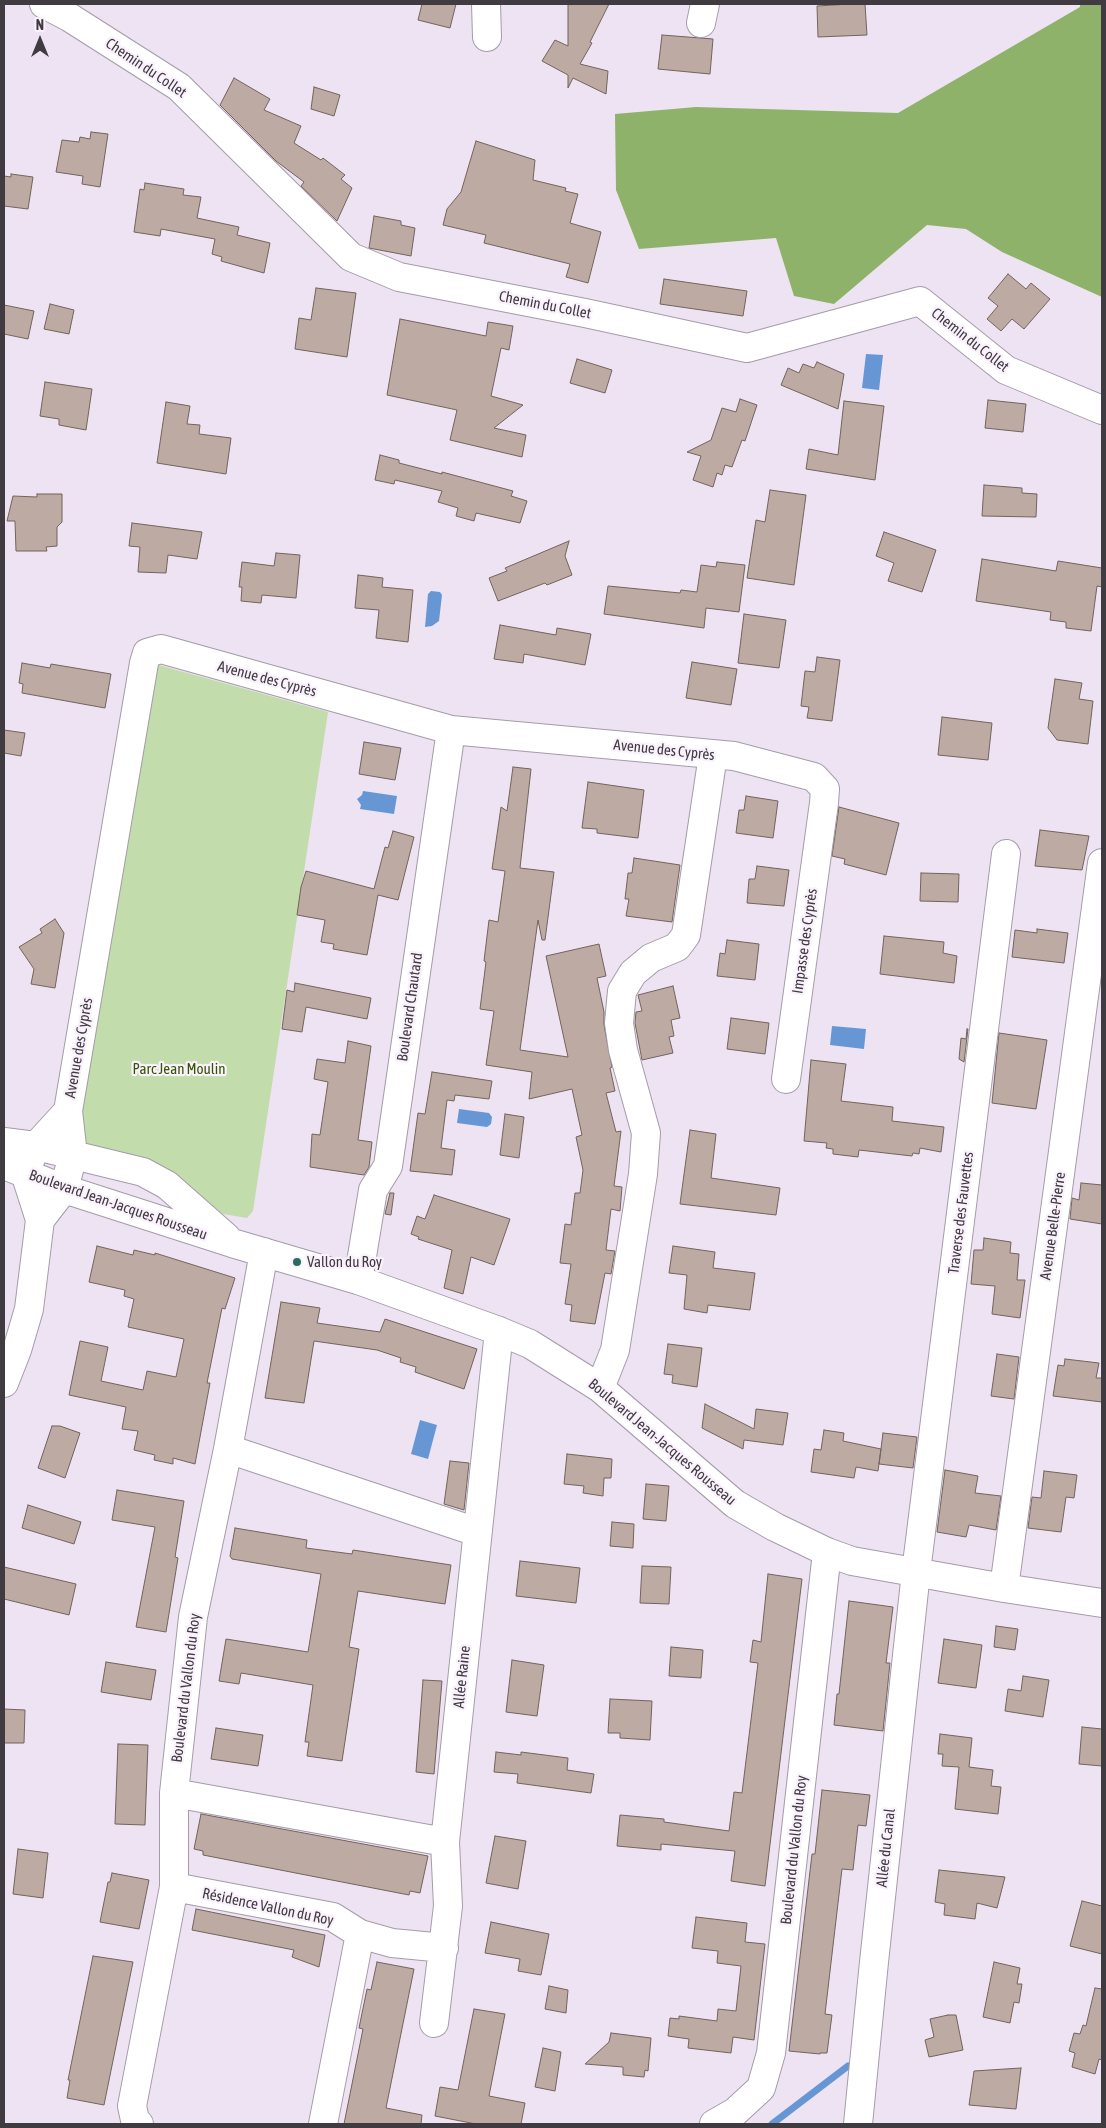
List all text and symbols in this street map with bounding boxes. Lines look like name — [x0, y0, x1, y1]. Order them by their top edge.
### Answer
north arrow — [15, 15, 65, 65]
text: N — [36, 17, 44, 33]
street label: Chemin du Collet — [102, 34, 190, 102]
street label: Chemin du Collet — [497, 287, 593, 323]
street label: Chemin du Collet — [928, 304, 1012, 376]
street label: Avenue des Cyprès — [216, 657, 318, 701]
street label: Avenue des Cyprès — [613, 736, 715, 764]
street label: Impasse des Cyprès — [789, 887, 821, 995]
street label: Boulevard Chautard — [393, 952, 427, 1062]
street label: Avenue des Cyprès — [61, 997, 97, 1099]
park label: Parc Jean Moulin — [132, 1060, 226, 1078]
street label: Traverse des Fauvettes — [945, 1151, 977, 1275]
street label: Boulevard Jean-Jacques Rousseau — [26, 1166, 210, 1244]
street label: Avenue Belle-Pierre — [1037, 1171, 1069, 1281]
place label: Vallon du Roy — [307, 1253, 382, 1271]
marker: Vallon du Roy — [291, 1256, 303, 1268]
street label: Boulevard Jean-Jacques Rousseau — [584, 1375, 740, 1509]
street label: Boulevard du Vallon du Roy — [168, 1612, 204, 1764]
street label: Allée Raine — [450, 1645, 474, 1709]
street label: Boulevard du Vallon du Roy — [777, 1775, 811, 1925]
street label: Allée du Canal — [873, 1808, 899, 1888]
street label: Résidence Vallon du Roy — [201, 1884, 335, 1930]

